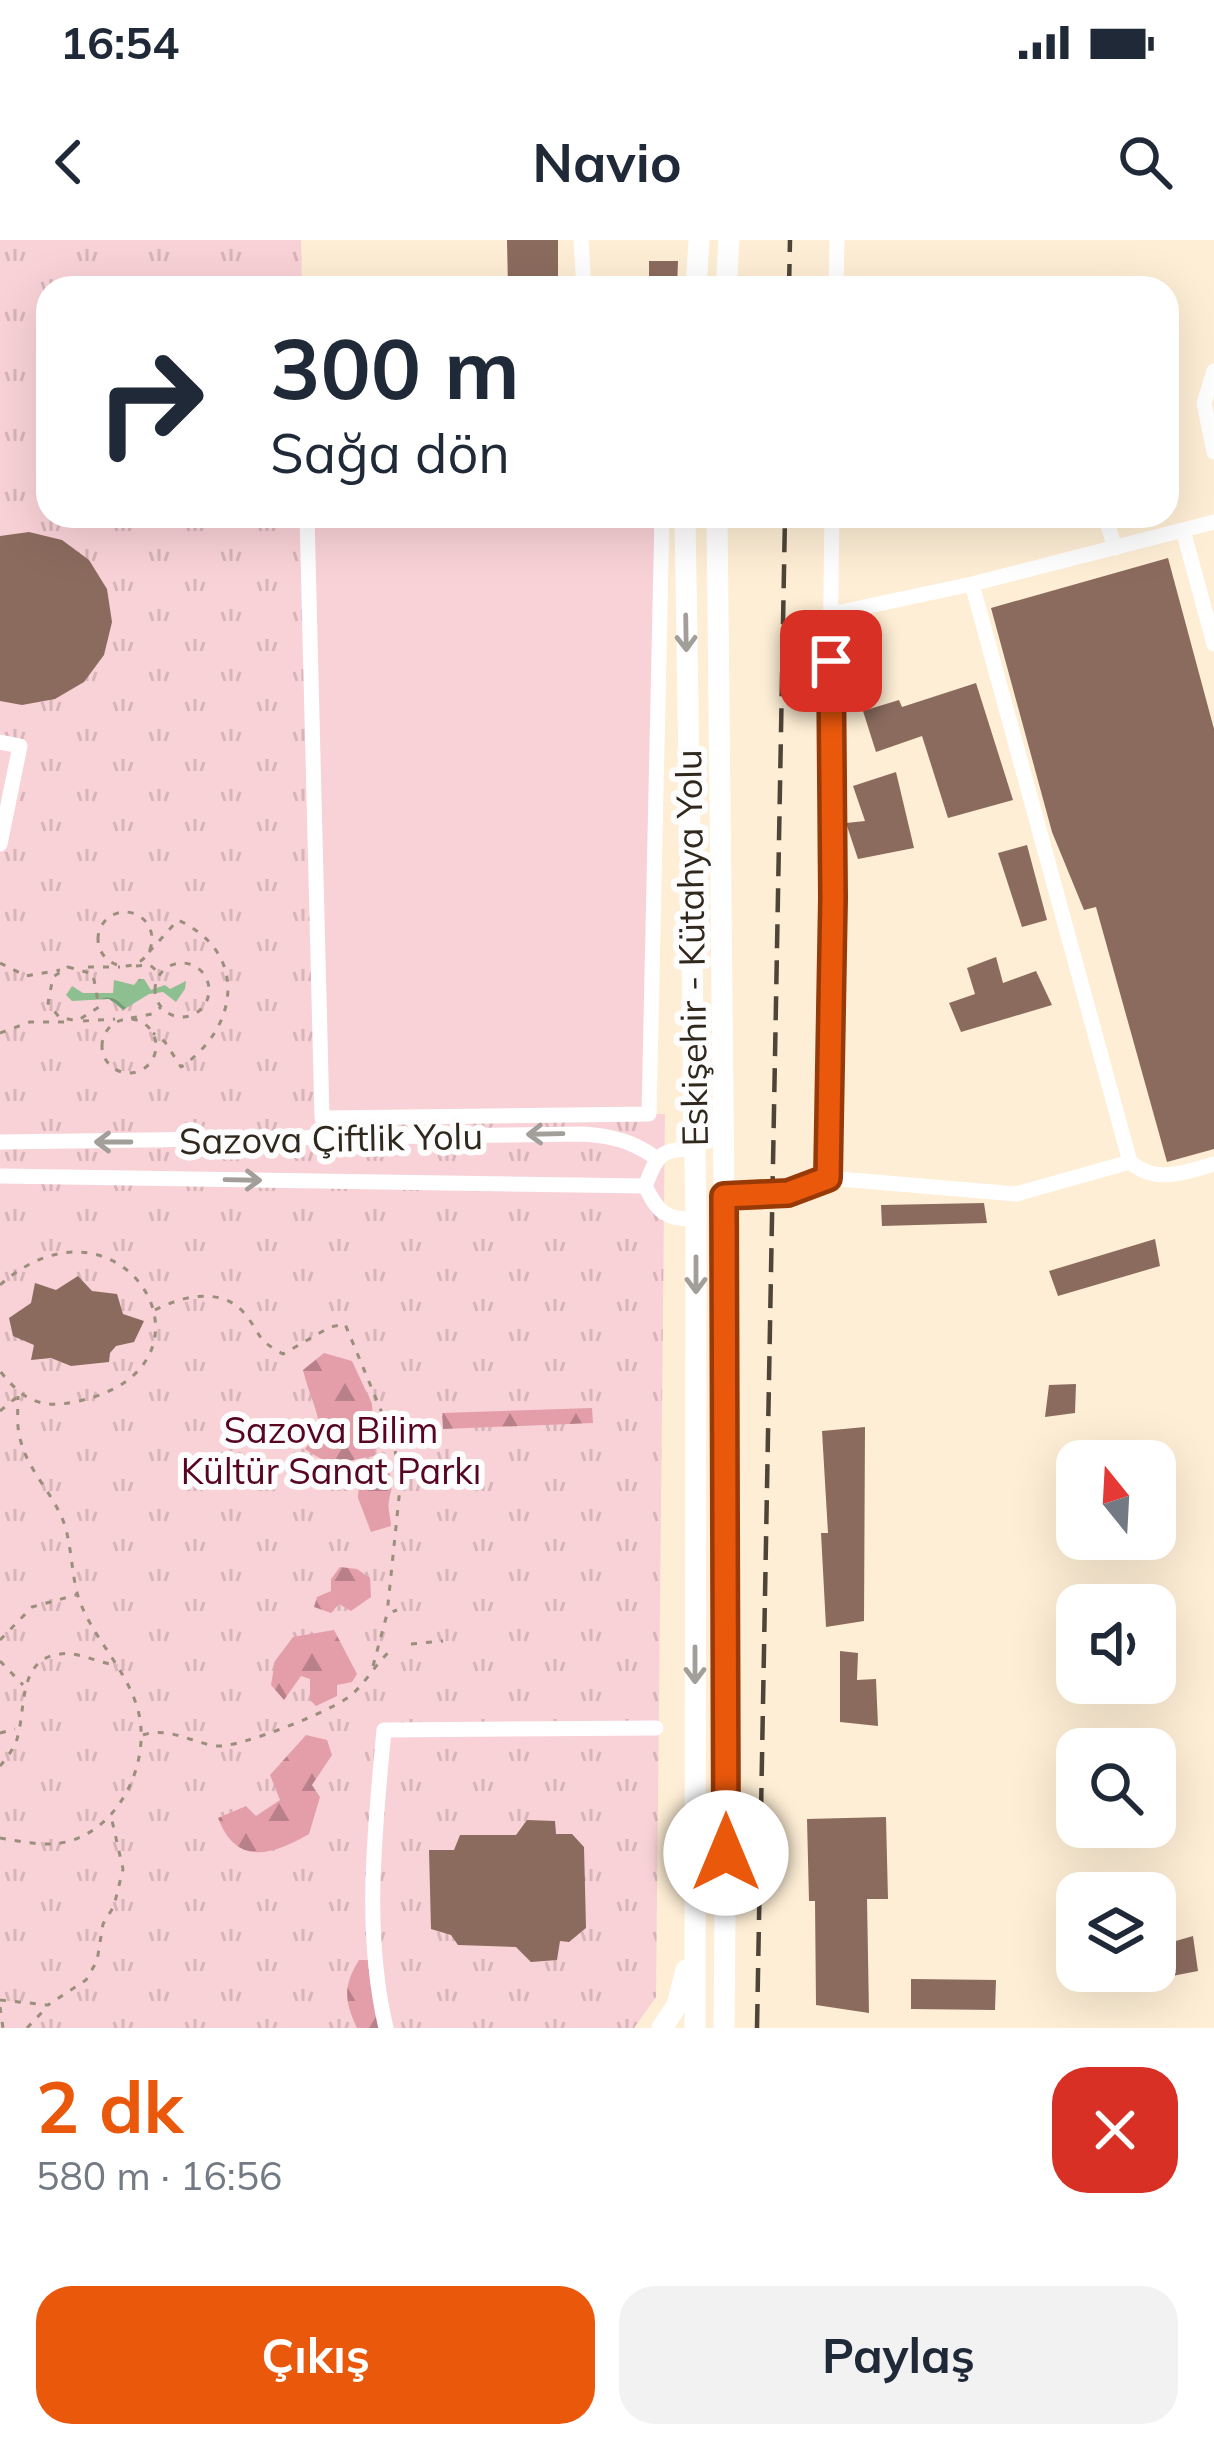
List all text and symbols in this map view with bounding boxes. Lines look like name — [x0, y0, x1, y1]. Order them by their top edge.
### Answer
text: 16:54 — [60, 14, 179, 70]
text: Navio — [532, 128, 682, 196]
icon: back — [36, 129, 102, 195]
icon: search — [1112, 129, 1178, 195]
text: 300 m — [270, 315, 520, 420]
icon: right — [72, 324, 228, 480]
text: Sağa dön — [270, 419, 510, 487]
pin — [780, 610, 882, 712]
one-way arrow — [674, 613, 697, 652]
icon: arrive — [798, 628, 864, 694]
street label: Eskişehir - Kütahya Yolu — [665, 749, 717, 1147]
street label: Sazova Çiftlik Yolu — [179, 1113, 483, 1163]
one-way arrow — [526, 1123, 565, 1146]
one-way arrow — [94, 1131, 133, 1153]
one-way arrow — [223, 1168, 262, 1191]
one-way arrow — [684, 1255, 707, 1294]
park label: Sazova Bilim Kültür Sanat Parkı — [181, 1407, 481, 1493]
north arrow — [1056, 1440, 1176, 1560]
map controls — [1056, 1440, 1176, 1992]
button: sound — [1056, 1584, 1176, 1704]
one-way arrow — [684, 1645, 706, 1684]
button: search — [1056, 1728, 1176, 1848]
position arrow — [663, 1790, 789, 1916]
button: layers — [1056, 1872, 1176, 1992]
text: 2 dk — [36, 2061, 183, 2151]
button: close — [1052, 2067, 1178, 2193]
text: 580 m · 16:56 — [36, 2151, 282, 2200]
button: Çıkış — [36, 2286, 595, 2424]
button: Paylaş — [619, 2286, 1178, 2424]

